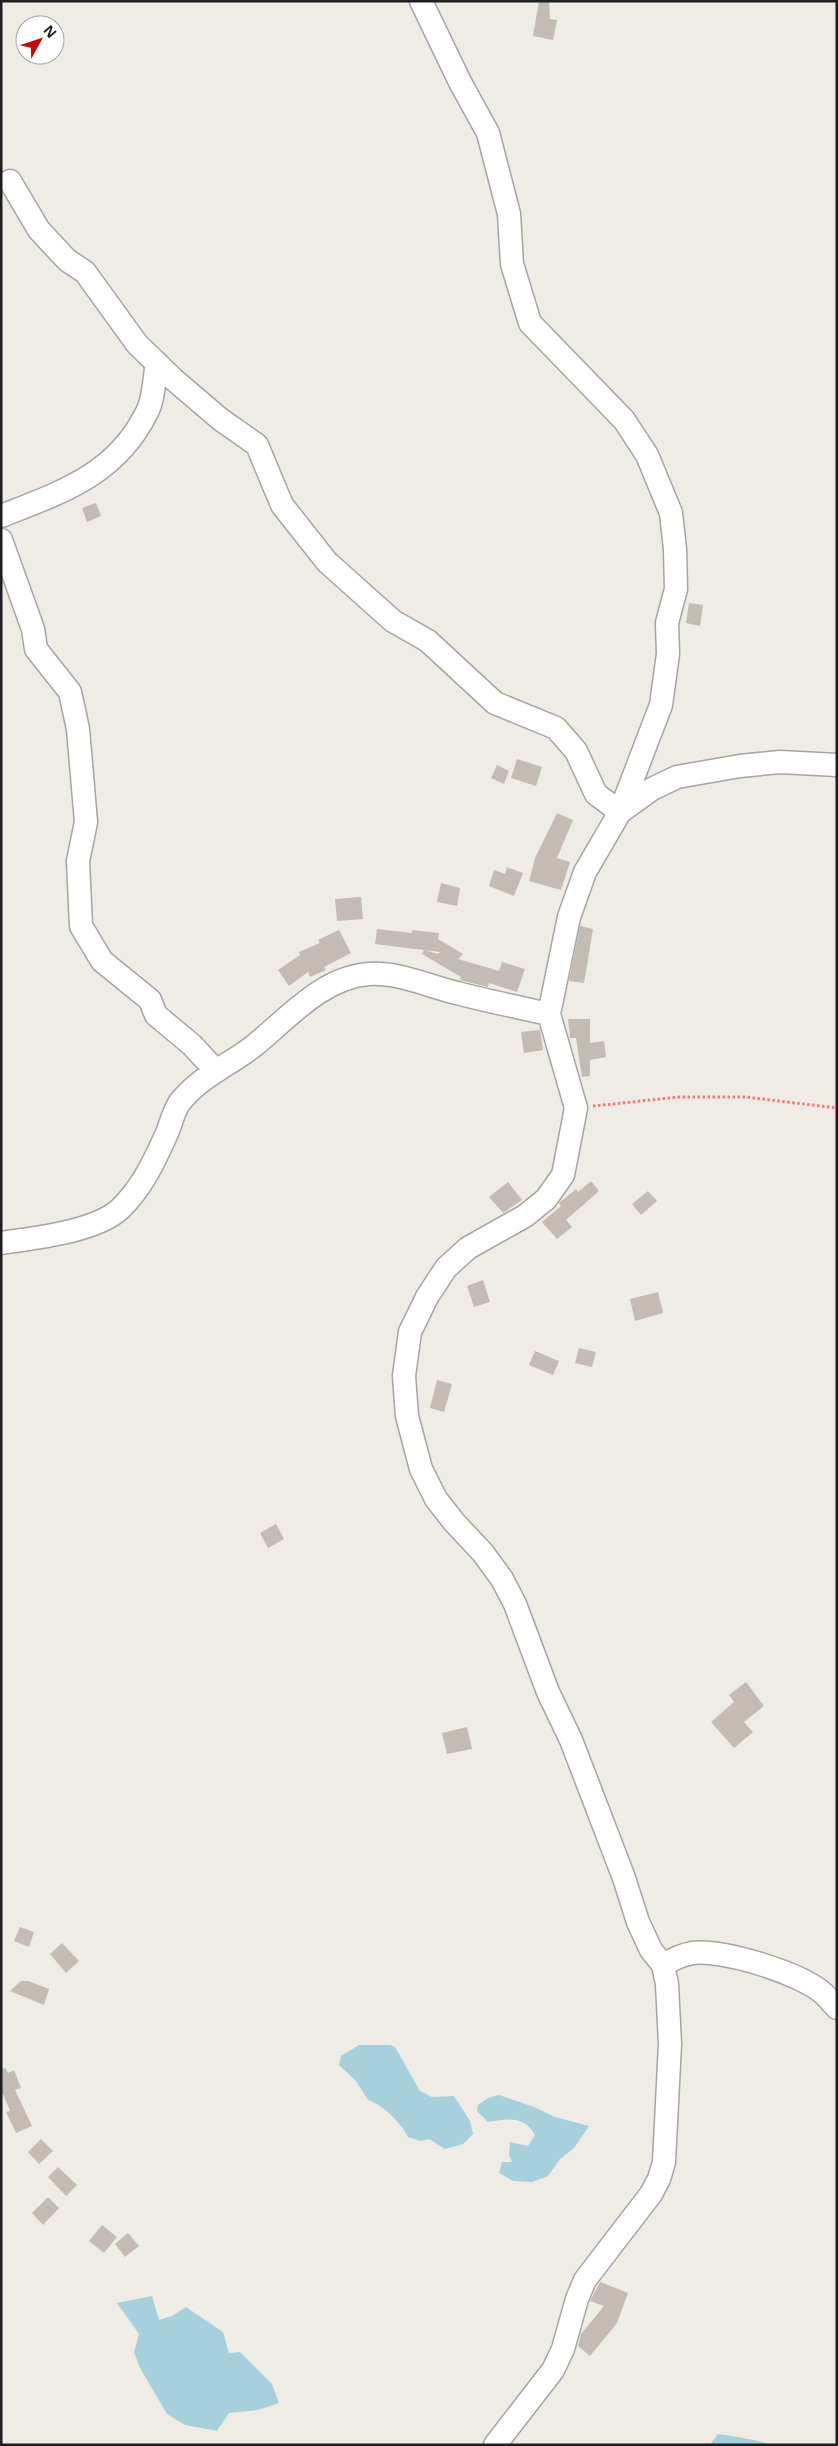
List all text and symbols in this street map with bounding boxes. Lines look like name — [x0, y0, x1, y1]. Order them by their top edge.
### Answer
north arrow — [15, 15, 65, 65]
text: N — [39, 21, 61, 42]

